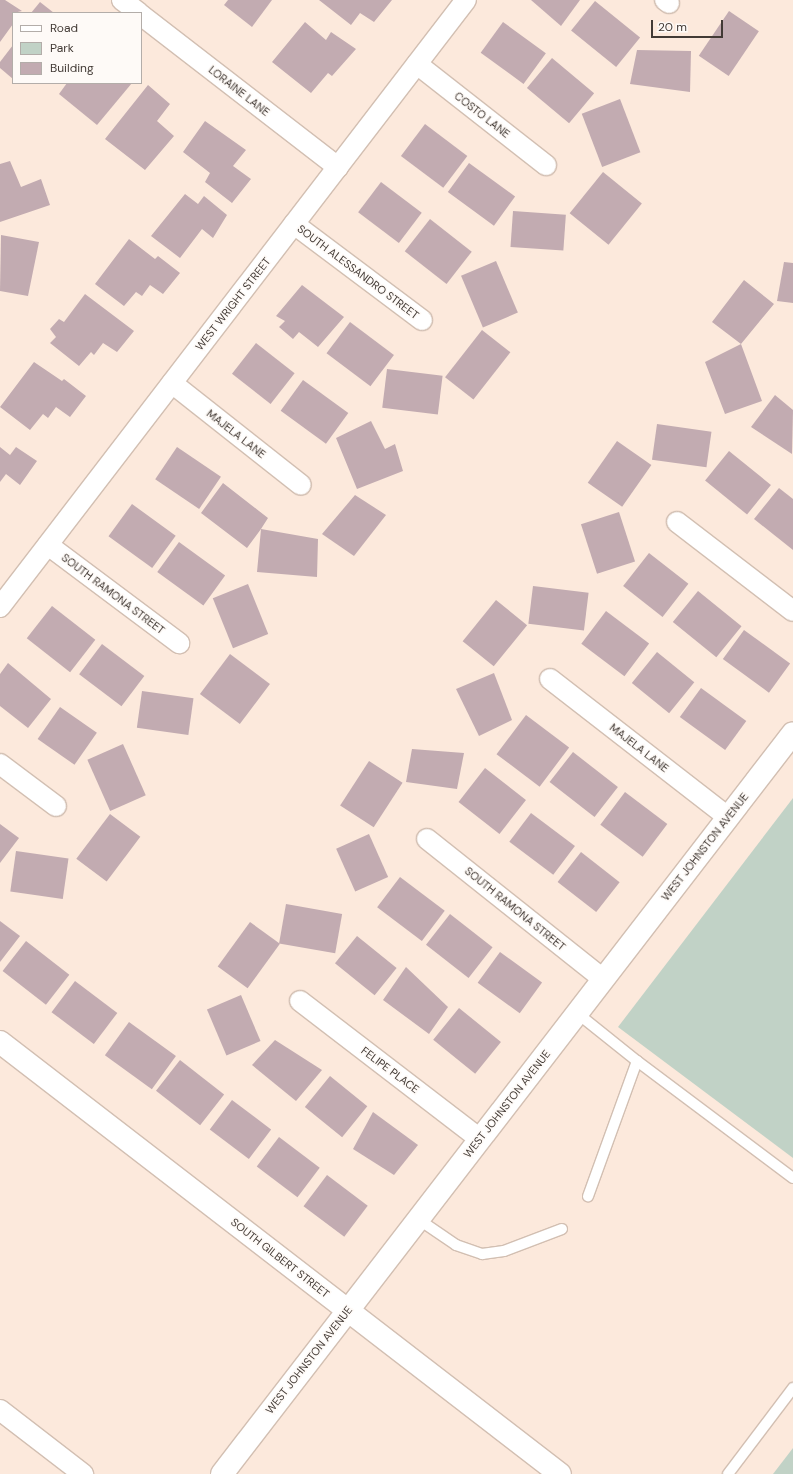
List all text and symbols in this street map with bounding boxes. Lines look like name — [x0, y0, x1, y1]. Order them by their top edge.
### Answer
legend — [12, 12, 142, 84]
scale bar — [653, 12, 725, 38]
text: 20 m — [658, 19, 687, 35]
text: Road — [50, 20, 78, 36]
text: Park — [50, 40, 74, 56]
text: Building — [50, 60, 94, 76]
street label: LORAINE LANE — [206, 63, 272, 119]
street label: COSTO LANE — [452, 89, 512, 141]
street label: SOUTH ALESSANDRO STREET — [295, 222, 421, 322]
street label: WEST WRIGHT STREET — [193, 255, 273, 353]
street label: MAJELA LANE — [204, 407, 268, 461]
street label: SOUTH RAMONA STREET — [59, 551, 167, 637]
street label: MAJELA LANE — [607, 721, 671, 775]
street label: WEST JOHNSTON AVENUE — [659, 790, 751, 904]
street label: SOUTH RAMONA STREET — [462, 864, 568, 954]
street label: FELIPE PLACE — [358, 1044, 422, 1096]
street label: WEST JOHNSTON AVENUE — [461, 1047, 553, 1161]
street label: SOUTH GILBERT STREET — [228, 1215, 332, 1301]
street label: WEST JOHNSTON AVENUE — [263, 1303, 355, 1417]

